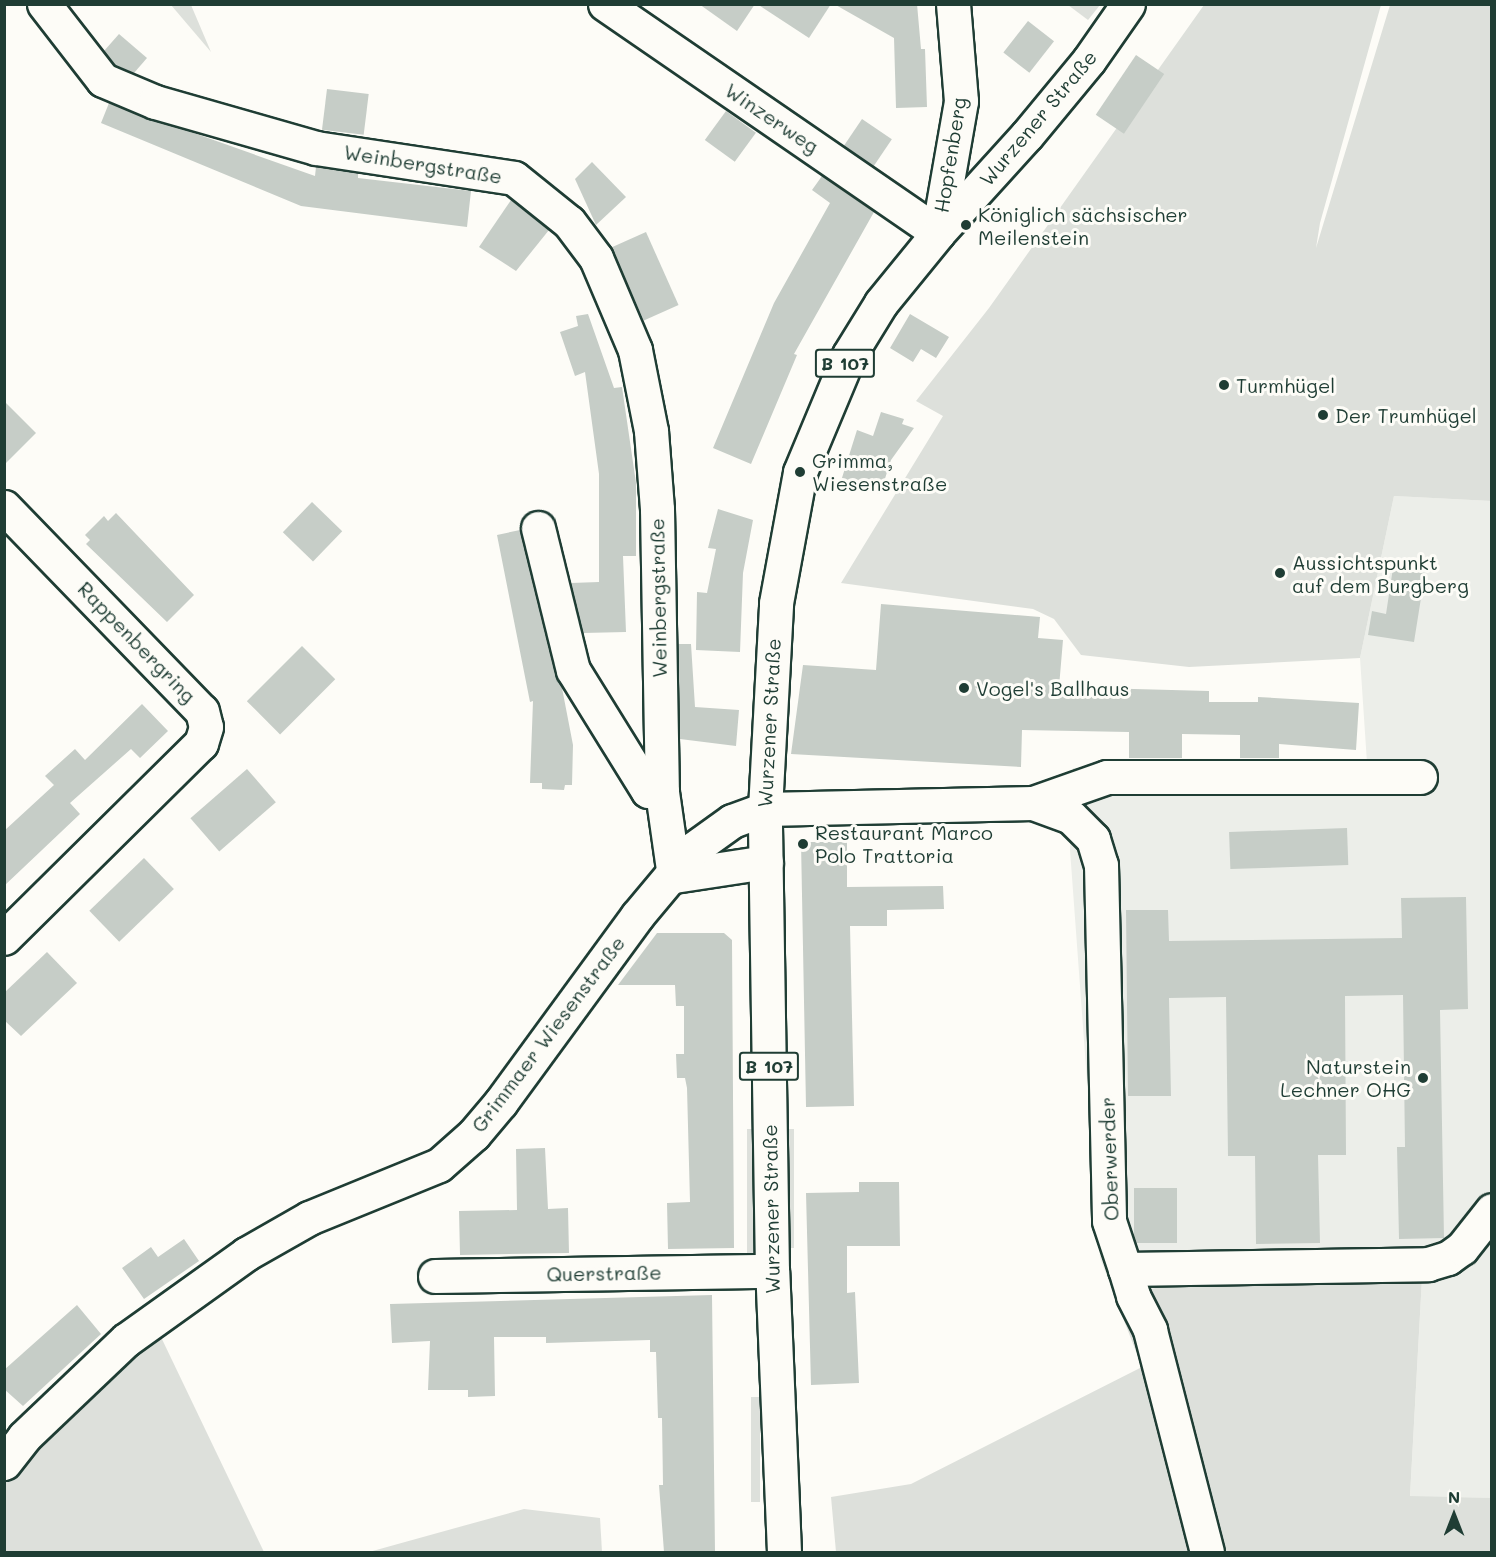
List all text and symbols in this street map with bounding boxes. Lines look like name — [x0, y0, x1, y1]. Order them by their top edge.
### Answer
street label: Wurzener Straße — [974, 45, 1102, 191]
street label: Winzerweg — [721, 78, 823, 158]
street label: Hopfenberg — [929, 96, 971, 214]
street label: Weinbergstraße — [342, 140, 504, 188]
place label: Königlich sächsischer Meilenstein — [978, 202, 1188, 249]
marker: Königlich sächsischer Meilenstein — [959, 218, 973, 232]
road number: B 107 — [814, 348, 876, 378]
place label: Turmhügel — [1236, 373, 1335, 397]
marker: Turmhügel — [1217, 378, 1231, 392]
place label: Der Trumhügel — [1335, 403, 1477, 427]
marker: Der Trumhügel — [1316, 408, 1330, 422]
place label: Grimma, Wiesenstraße — [812, 448, 947, 495]
marker: Grimma, Wiesenstraße — [793, 465, 807, 479]
street label: Weinbergstraße — [645, 518, 671, 678]
place label: Aussichtspunkt auf dem Burgberg — [1292, 550, 1469, 597]
marker: Aussichtspunkt auf dem Burgberg — [1273, 566, 1287, 580]
street label: Rappenbergring — [73, 576, 201, 708]
street label: Wurzener Straße — [753, 638, 785, 808]
place label: Vogel's Ballhaus — [976, 676, 1130, 700]
marker: Vogel's Ballhaus — [957, 681, 971, 695]
place label: Restaurant Marco Polo Trattoria — [815, 820, 993, 867]
marker: Restaurant Marco Polo Trattoria — [796, 837, 810, 851]
street label: Grimmaer Wiesenstraße — [466, 931, 630, 1137]
road number: B 107 — [738, 1051, 800, 1081]
place label: Naturstein Lechner OHG — [1280, 1054, 1411, 1101]
marker: Naturstein Lechner OHG — [1416, 1071, 1430, 1085]
street label: Oberwerder — [1095, 1097, 1123, 1221]
street label: Wurzener Straße — [758, 1124, 784, 1294]
street label: Querstraße — [546, 1260, 662, 1286]
north arrow — [1424, 1485, 1484, 1545]
text: N — [1448, 1486, 1460, 1507]

